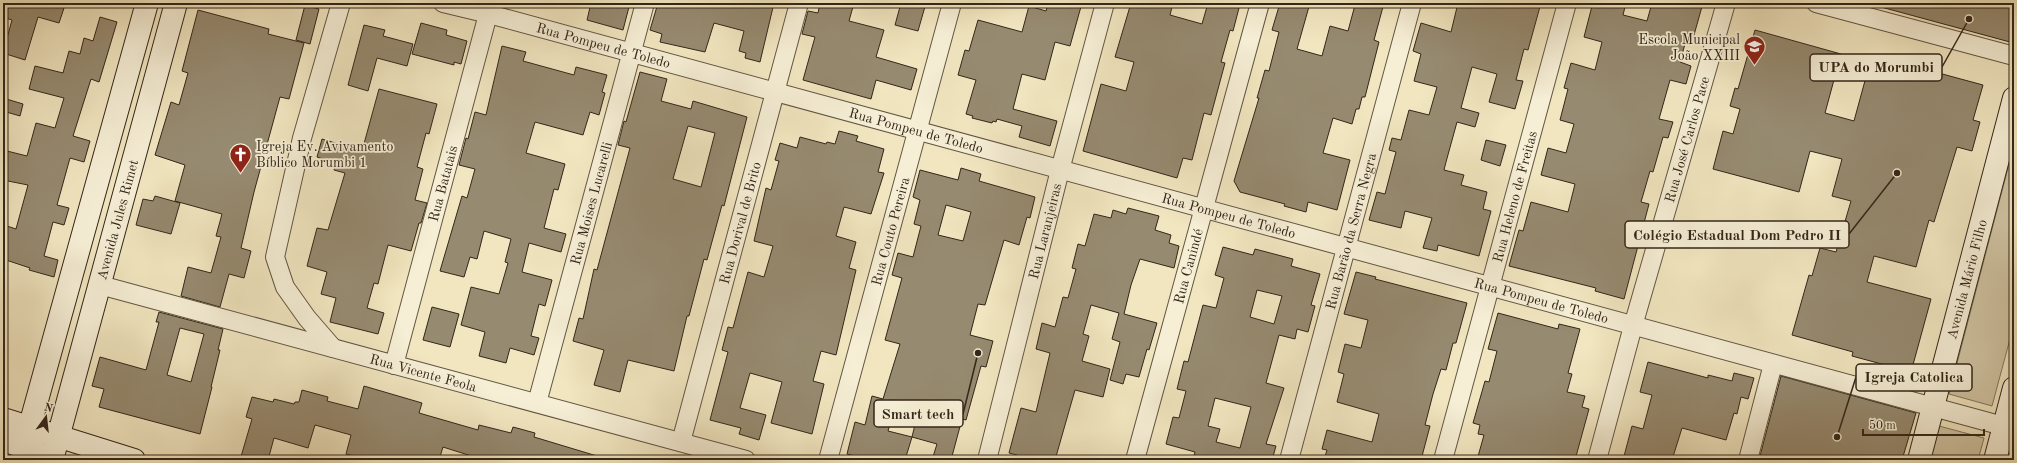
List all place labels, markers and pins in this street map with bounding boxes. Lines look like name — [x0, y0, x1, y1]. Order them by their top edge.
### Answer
place label: Escola Municipal João XXIII — [1638, 33, 1740, 63]
school or university icon: Escola Municipal João XXIII — [1742, 34, 1768, 67]
callout: UPA do Morumbi — [1810, 54, 1942, 81]
place label: Igreja Ev. Avivamento Bíblico Morumbi 1 — [256, 140, 393, 170]
church icon: Igreja Ev. Avivamento Bíblico Morumbi 1 — [228, 141, 254, 174]
callout: Colégio Estadual Dom Pedro II — [1625, 221, 1849, 248]
callout: Igreja Catolica — [1856, 364, 1972, 391]
callout: Smart tech — [874, 400, 963, 427]

